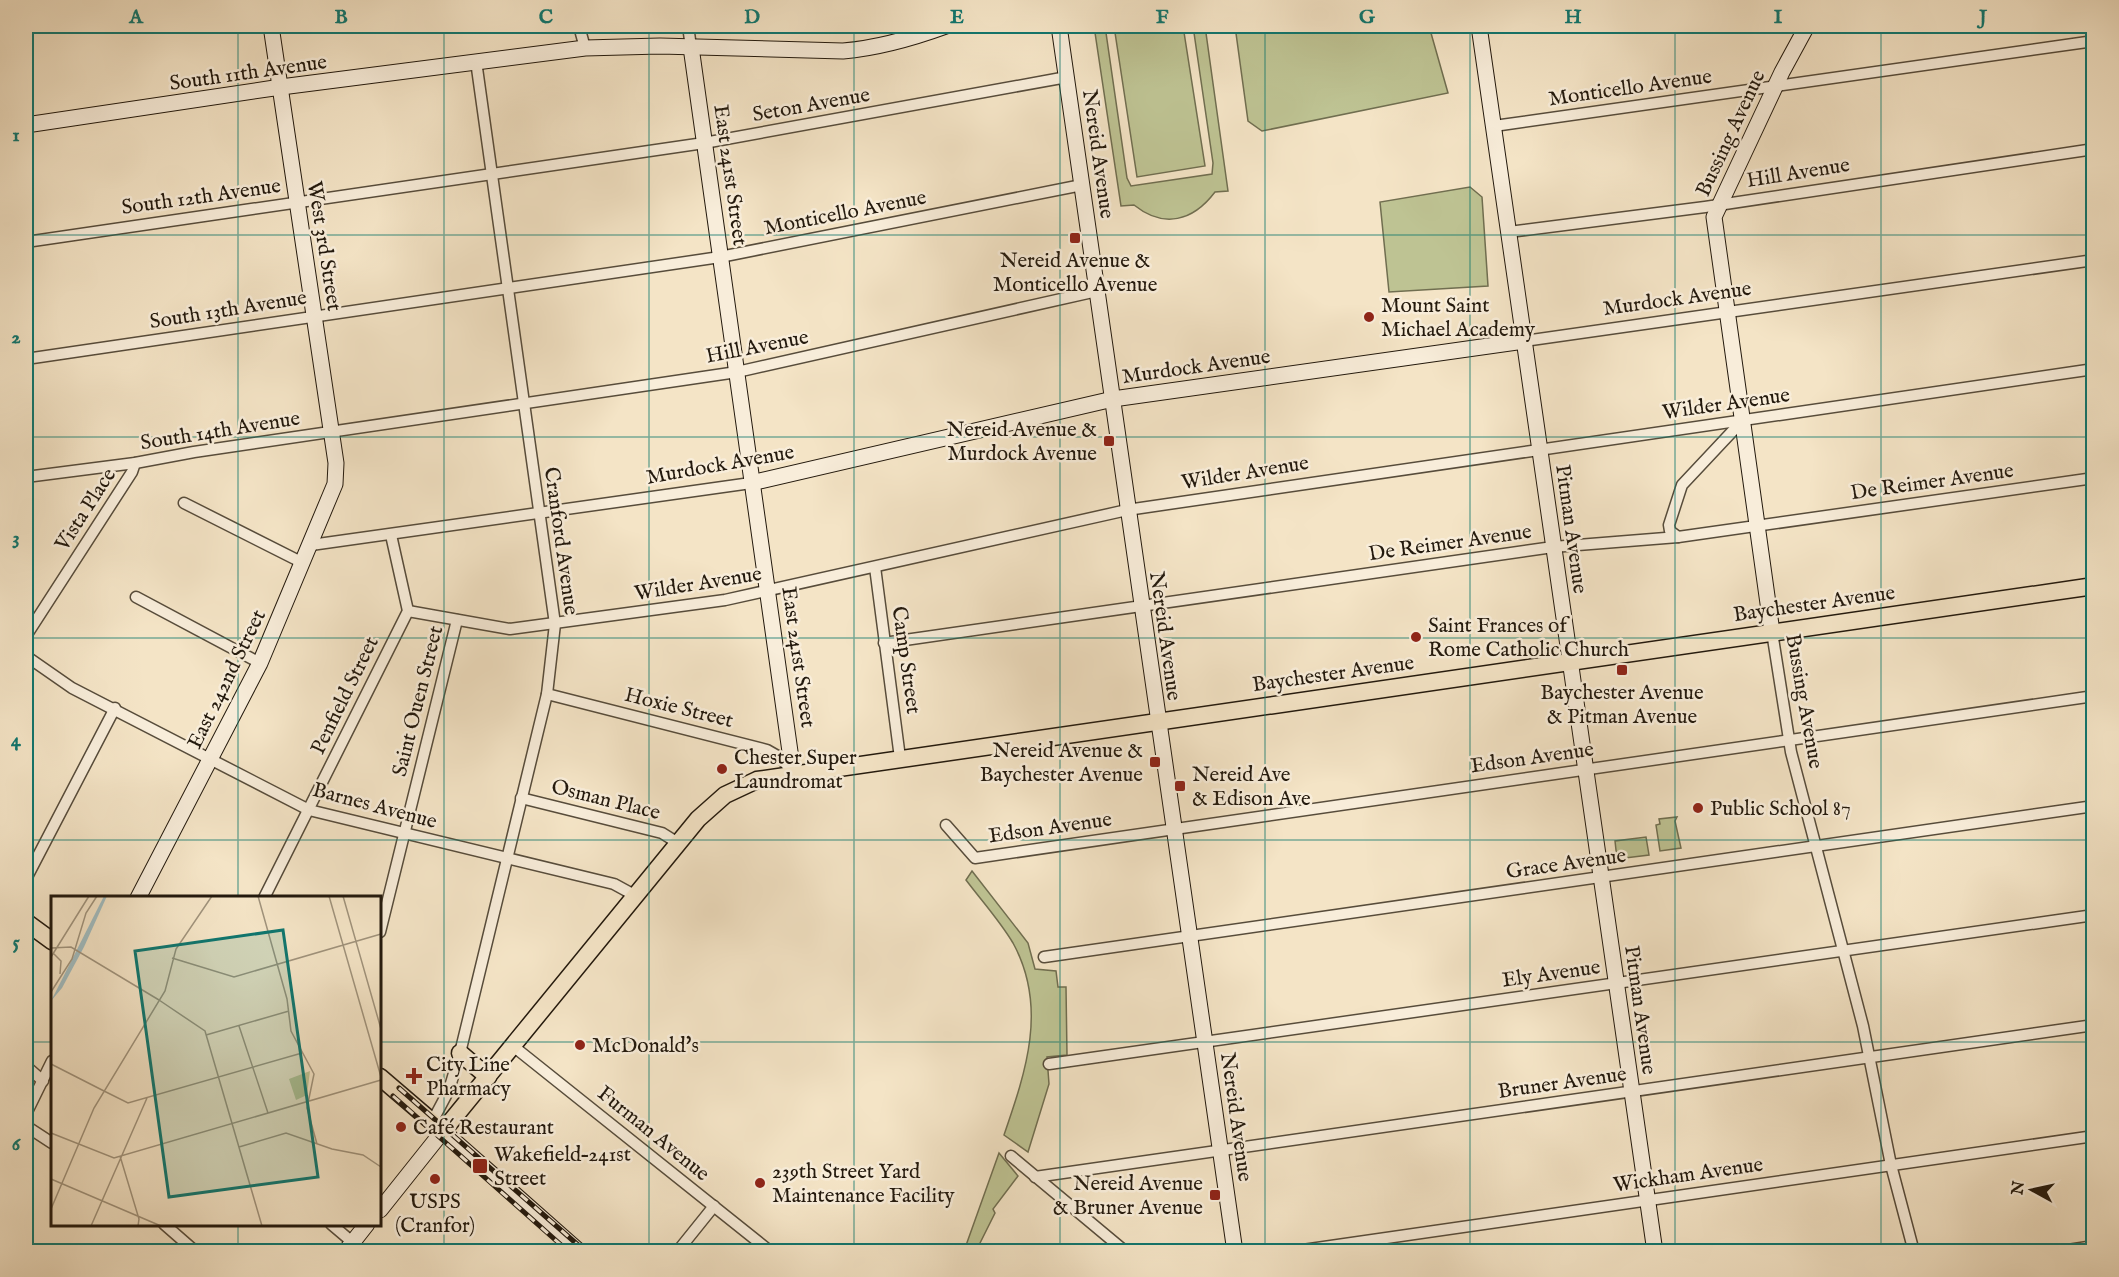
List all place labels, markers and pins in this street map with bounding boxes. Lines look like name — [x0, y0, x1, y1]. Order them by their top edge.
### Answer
marker: Nereid Avenue & Monticello Avenue — [1068, 231, 1082, 245]
place label: Nereid Avenue & Monticello Avenue — [993, 248, 1158, 299]
place label: Mount Saint Michael Academy — [1381, 293, 1536, 344]
marker: Mount Saint Michael Academy — [1362, 310, 1376, 324]
place label: Nereid Avenue & Murdock Avenue — [947, 417, 1097, 468]
marker: Nereid Avenue & Murdock Avenue — [1102, 434, 1116, 448]
place label: Saint Frances of Rome Catholic Church — [1428, 613, 1629, 664]
marker: Saint Frances of Rome Catholic Church — [1409, 630, 1423, 644]
marker: Baychester Avenue & Pitman Avenue — [1615, 663, 1629, 677]
place label: Baychester Avenue & Pitman Avenue — [1540, 680, 1704, 731]
place label: Nereid Avenue & Baychester Avenue — [980, 738, 1143, 789]
place label: Chester Super Laundromat — [734, 745, 857, 796]
marker: Nereid Avenue & Baychester Avenue — [1148, 755, 1162, 769]
marker: Chester Super Laundromat — [715, 762, 729, 776]
place label: Nereid Ave & Edison Ave — [1192, 762, 1311, 813]
marker: Nereid Ave & Edison Ave — [1173, 779, 1187, 793]
place label: Public School 87 — [1710, 796, 1851, 823]
marker: Public School 87 — [1691, 801, 1705, 815]
place label: McDonald's — [592, 1033, 699, 1060]
marker: McDonald's — [573, 1038, 587, 1052]
place label: City Line Pharmacy — [426, 1052, 511, 1103]
marker: City Line Pharmacy — [407, 1069, 421, 1083]
place label: Café Restaurant — [413, 1115, 554, 1142]
marker: Café Restaurant — [394, 1120, 408, 1134]
place label: Wakefield–241st Street — [494, 1142, 631, 1193]
marker: Wakefield–241st Street — [471, 1157, 489, 1175]
place label: 239th Street Yard Maintenance Facility — [772, 1159, 955, 1210]
place label: Nereid Avenue & Bruner Avenue — [1053, 1171, 1203, 1222]
marker: USPS (Cranfor) — [428, 1172, 442, 1186]
marker: 239th Street Yard Maintenance Facility — [753, 1176, 767, 1190]
marker: Nereid Avenue & Bruner Avenue — [1208, 1188, 1222, 1202]
place label: USPS (Cranfor) — [395, 1189, 475, 1240]

